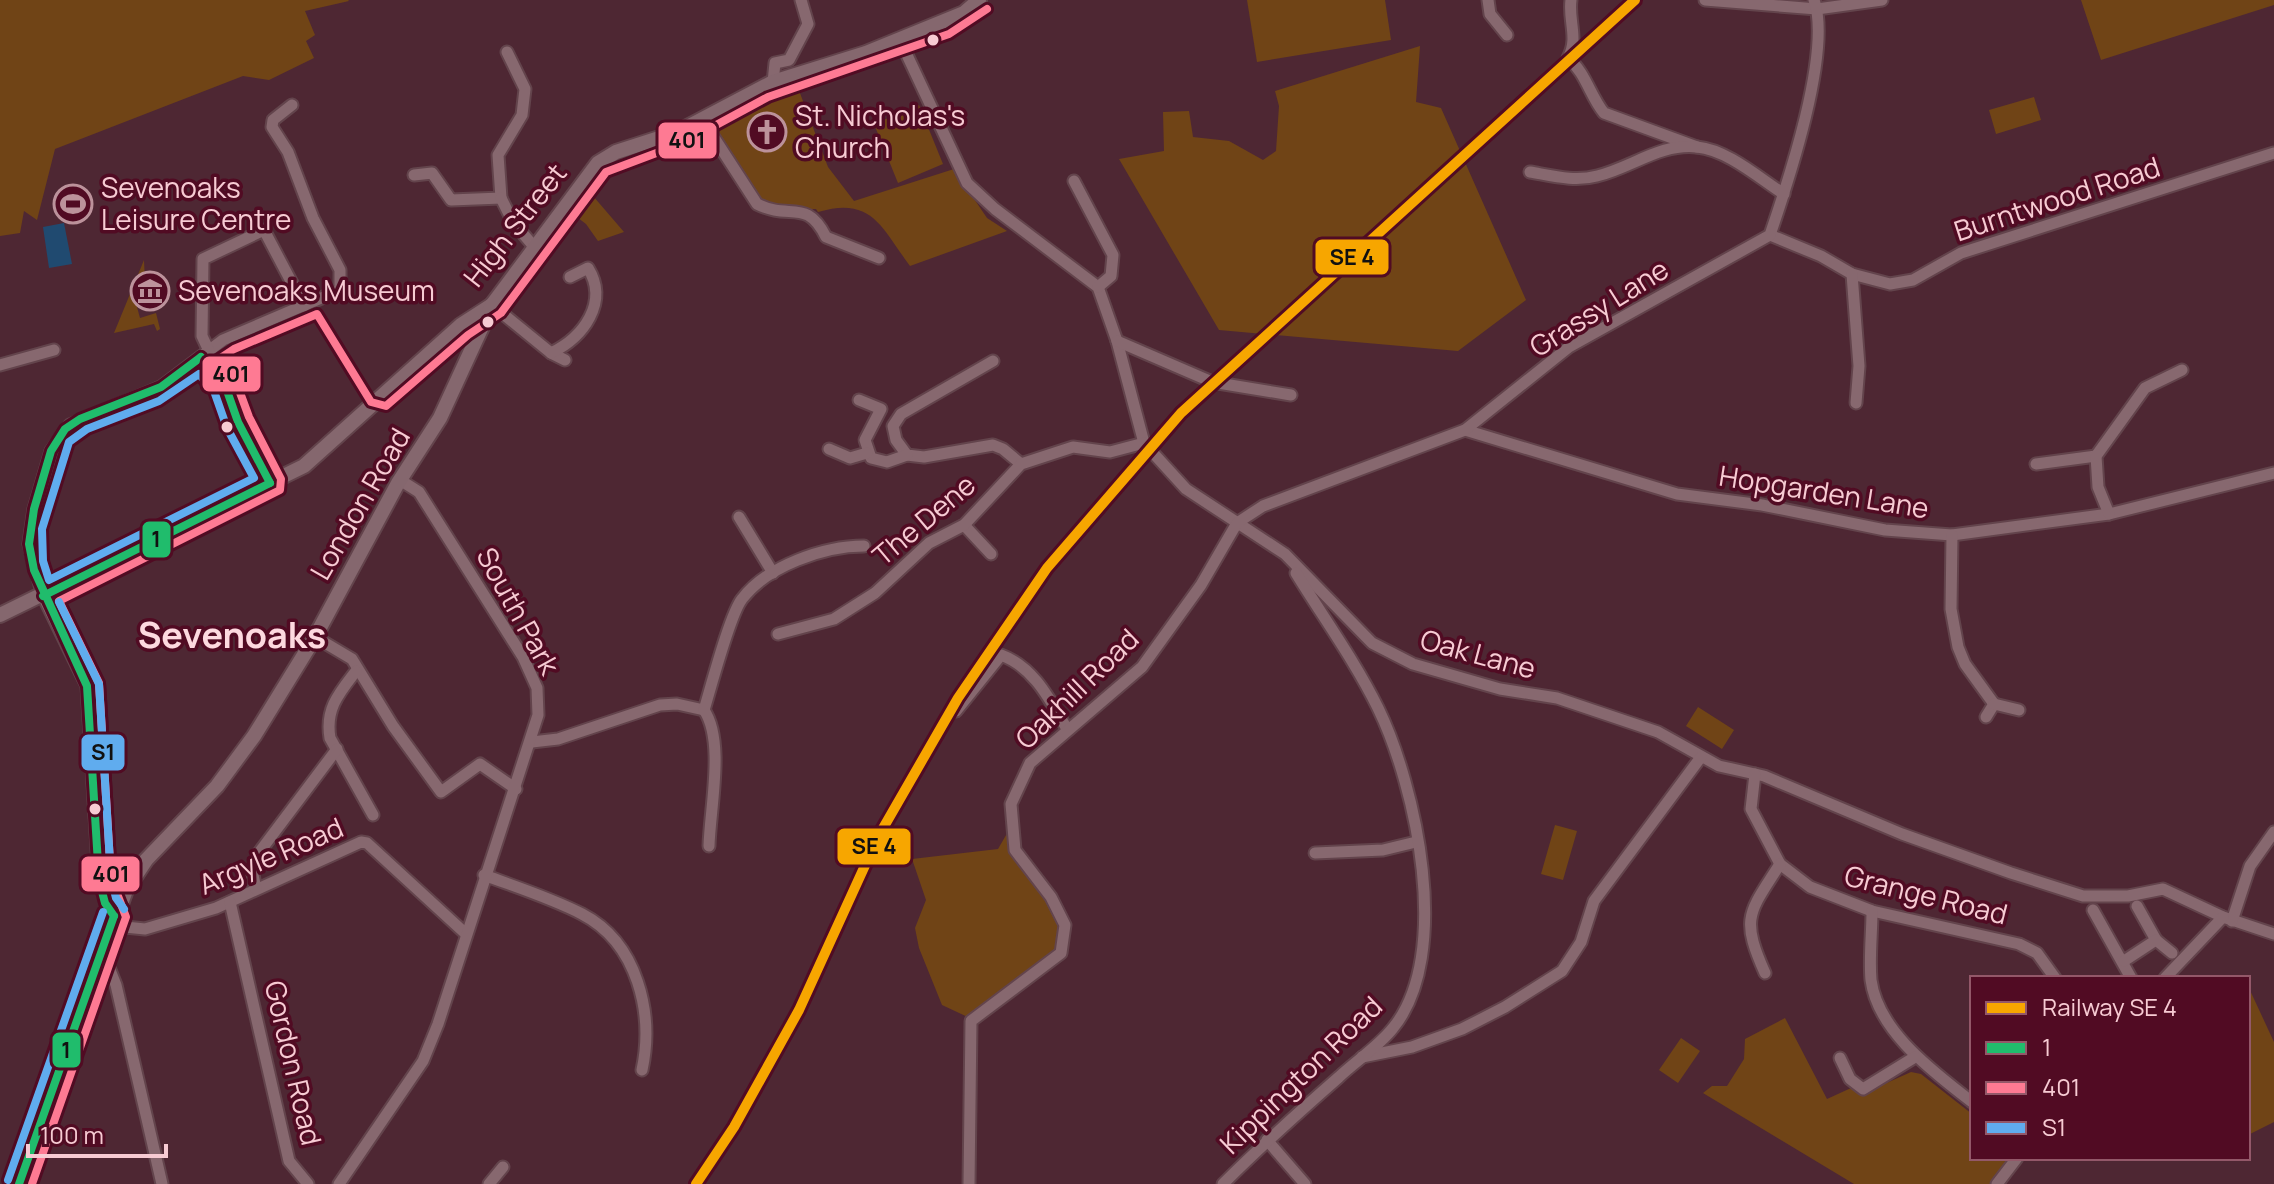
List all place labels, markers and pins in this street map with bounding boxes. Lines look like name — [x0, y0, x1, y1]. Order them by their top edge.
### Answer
unlabelled marker — [925, 32, 941, 48]
place label: St. Nicholas's Church — [795, 96, 965, 166]
church icon: St. Nicholas's Church — [746, 111, 788, 153]
place label: Sevenoaks Leisure Centre — [101, 168, 291, 238]
sports icon: Sevenoaks Leisure Centre — [52, 183, 94, 225]
museum icon: Sevenoaks Museum — [129, 270, 171, 312]
place label: Sevenoaks Museum — [178, 271, 435, 309]
unlabelled marker — [480, 314, 496, 330]
unlabelled marker — [219, 419, 235, 435]
unlabelled marker — [87, 801, 103, 817]

